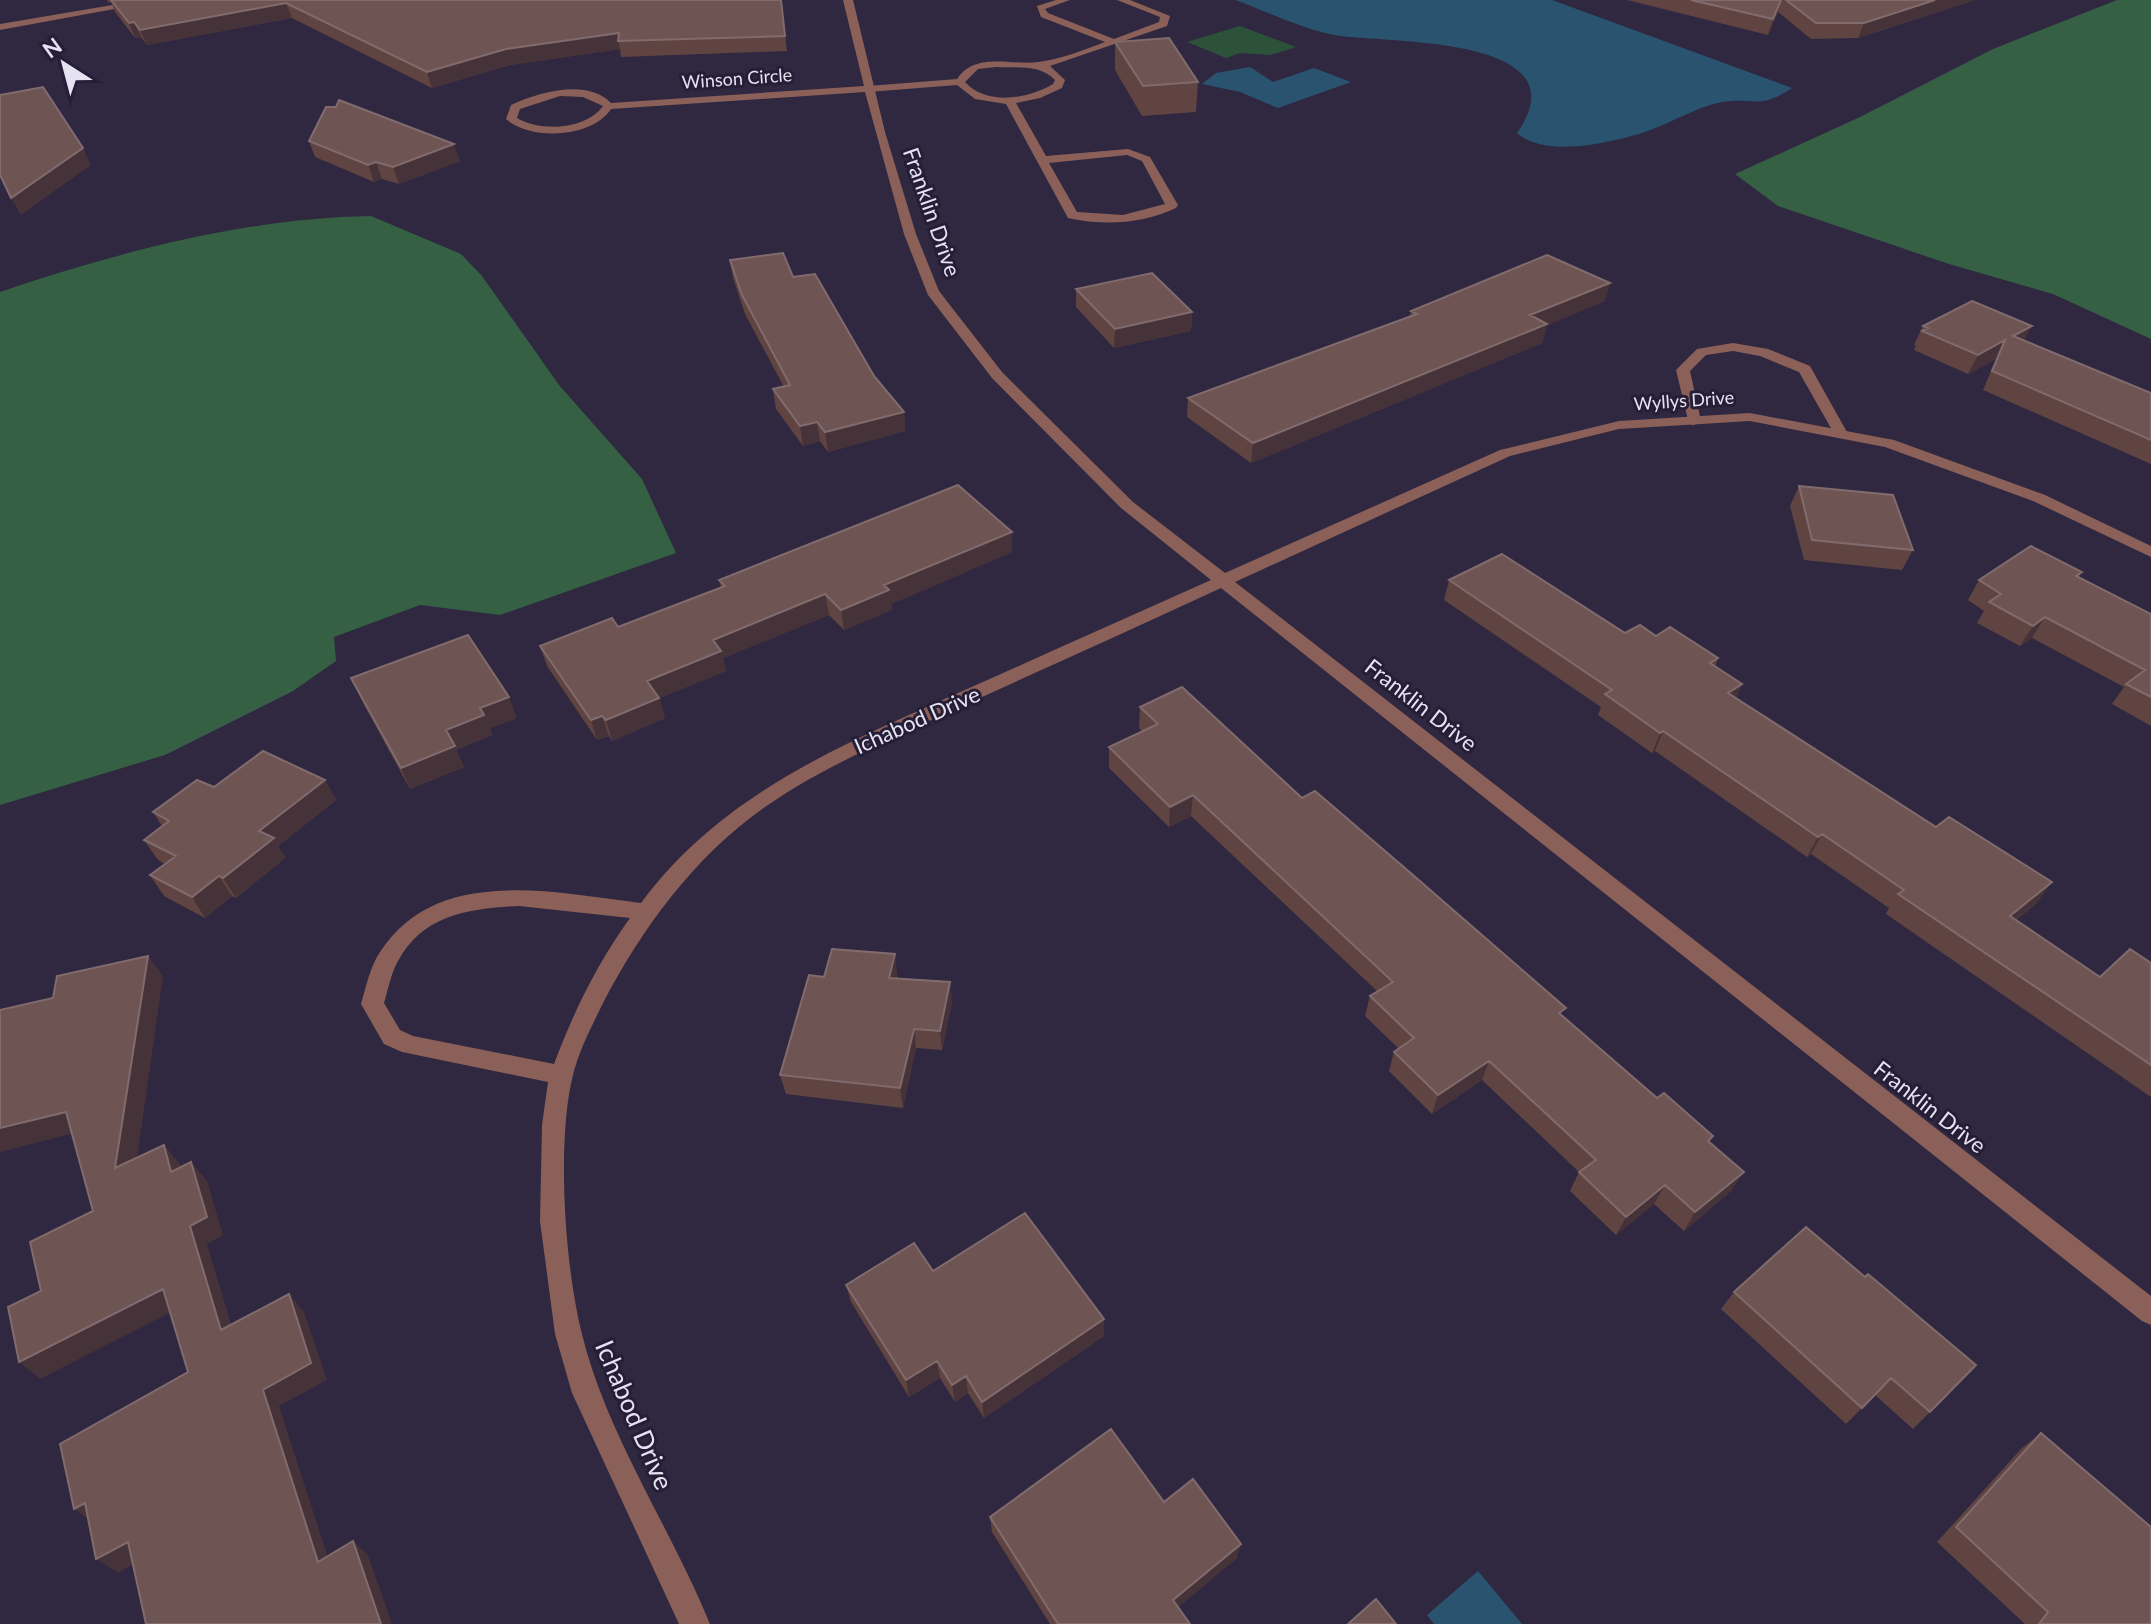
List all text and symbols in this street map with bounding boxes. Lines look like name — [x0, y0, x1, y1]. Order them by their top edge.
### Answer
north arrow — [24, 24, 104, 104]
text: N — [37, 32, 67, 63]
street label: Winson Circle — [681, 63, 793, 93]
street label: Franklin Drive — [898, 144, 967, 280]
street label: Wyllys Drive — [1633, 386, 1735, 414]
street label: Franklin Drive — [1360, 653, 1483, 757]
street label: Ichabod Drive — [850, 680, 984, 759]
street label: Franklin Drive — [1869, 1055, 1992, 1159]
street label: Ichabod Drive — [589, 1335, 681, 1494]

